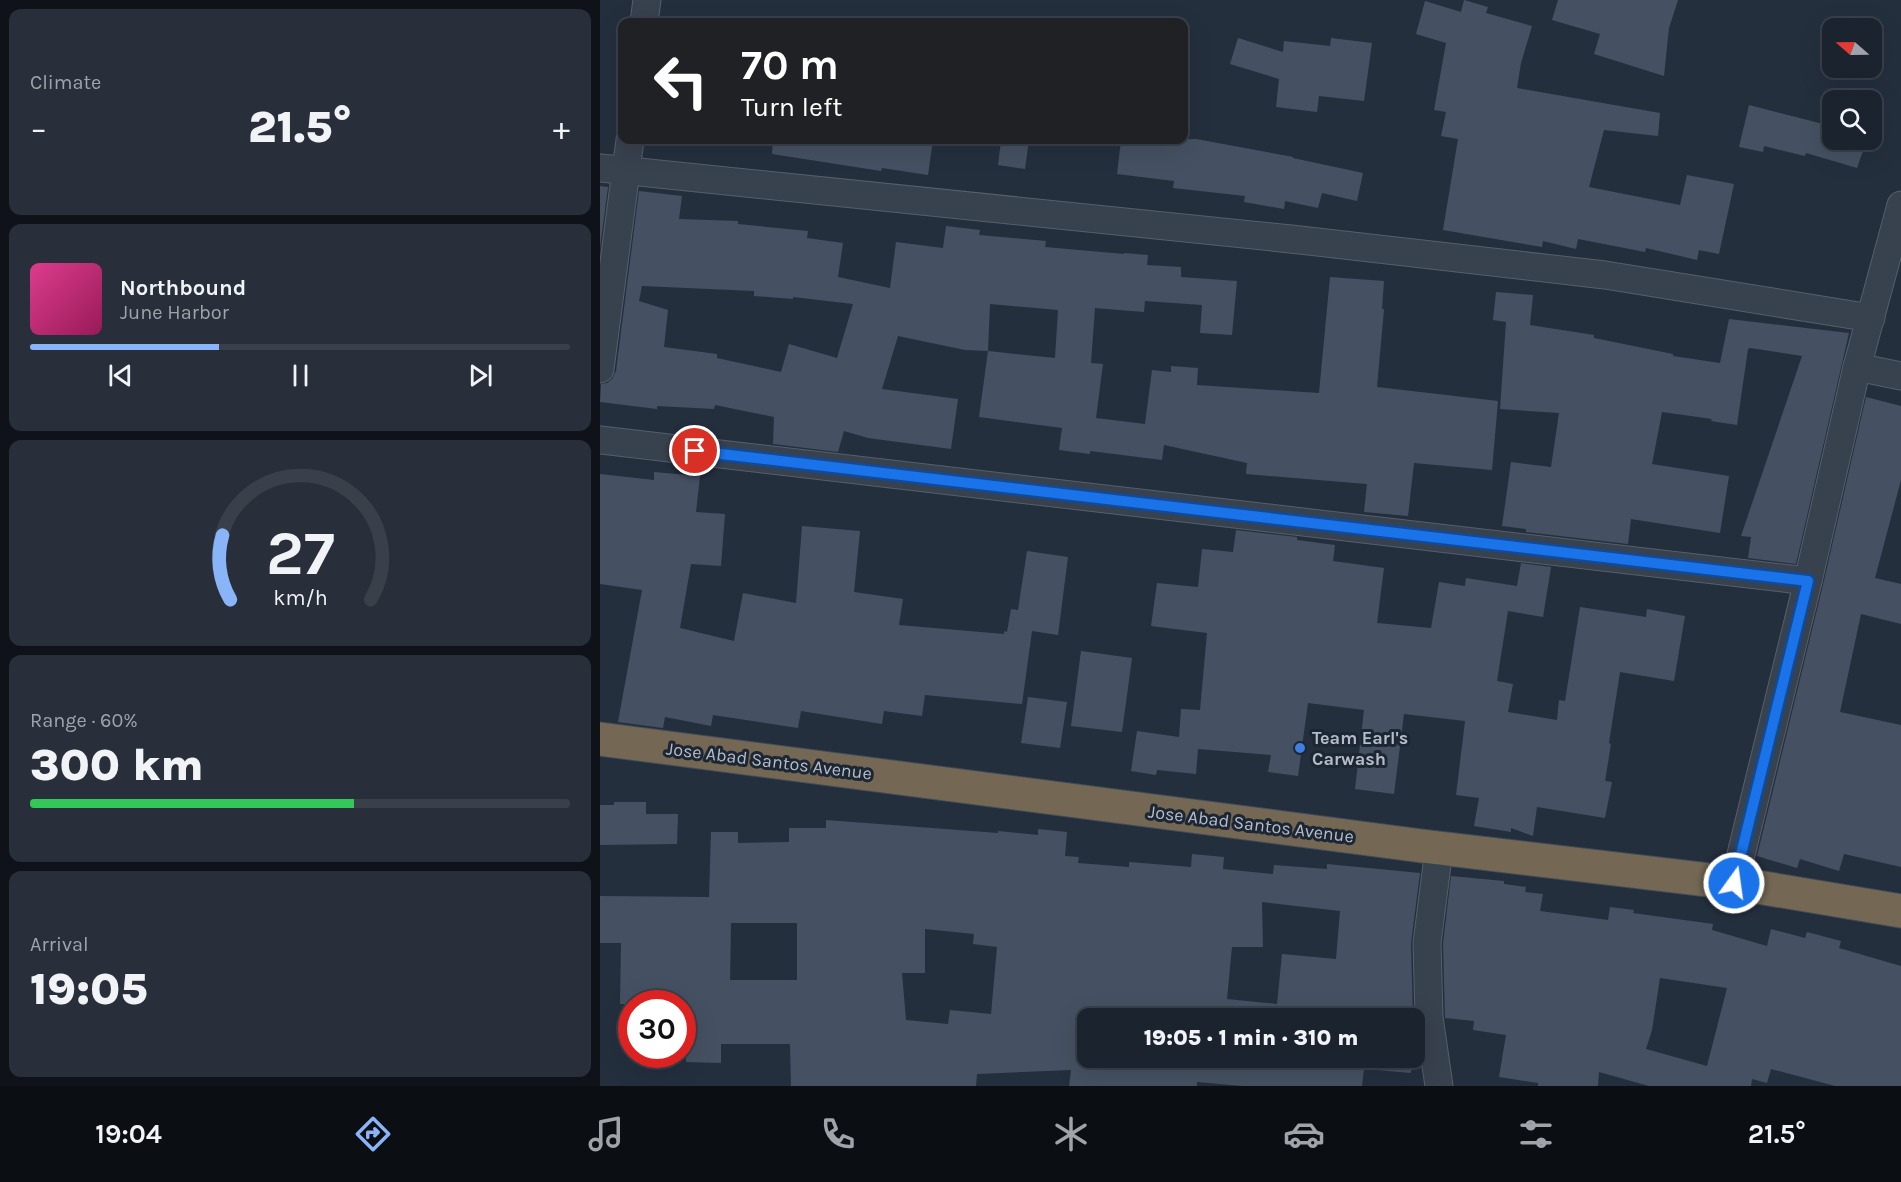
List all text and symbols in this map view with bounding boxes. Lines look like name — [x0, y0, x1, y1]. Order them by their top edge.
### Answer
north arrow — [1822, 18, 1882, 78]
map controls — [1822, 18, 1882, 150]
text: 70 m — [741, 40, 839, 90]
icon: left — [642, 42, 720, 120]
text: Climate — [30, 71, 101, 94]
button: search — [1822, 90, 1882, 150]
text: Turn left — [741, 91, 842, 123]
text: 21.5° — [248, 101, 352, 153]
text: − — [30, 109, 47, 147]
text: + — [553, 109, 570, 147]
text: Northbound — [120, 275, 246, 301]
text: June Harbor — [120, 301, 229, 324]
icon: previous — [104, 359, 137, 392]
icon: pause — [284, 359, 317, 392]
icon: next — [464, 359, 497, 392]
pin — [669, 425, 720, 476]
icon: arrive — [678, 434, 711, 467]
text: 27 — [266, 517, 334, 590]
text: km/h — [273, 585, 327, 610]
text: Range · 60% — [30, 709, 138, 732]
place label: Team Earl's Carwash — [1312, 727, 1408, 770]
street label: Jose Abad Santos Avenue — [665, 737, 873, 785]
text: 300 km — [30, 739, 204, 791]
marker: Team Earl's Carwash — [1293, 741, 1307, 755]
street label: Jose Abad Santos Avenue — [1147, 800, 1355, 848]
position arrow — [1702, 851, 1766, 915]
text: Arrival — [30, 933, 89, 956]
text: 19:05 — [30, 963, 147, 1015]
speed limit sign: 30 — [618, 990, 696, 1068]
text: 19:05 · 1 min · 310 m — [1144, 1025, 1358, 1051]
icon: directions — [352, 1113, 394, 1155]
icon: music — [585, 1113, 627, 1155]
icon: phone — [817, 1113, 859, 1155]
icon: climate — [1050, 1113, 1092, 1155]
icon: car — [1283, 1113, 1325, 1155]
icon: filters — [1515, 1113, 1557, 1155]
text: 19:04 — [95, 1118, 162, 1150]
text: 21.5° — [1748, 1118, 1806, 1150]

